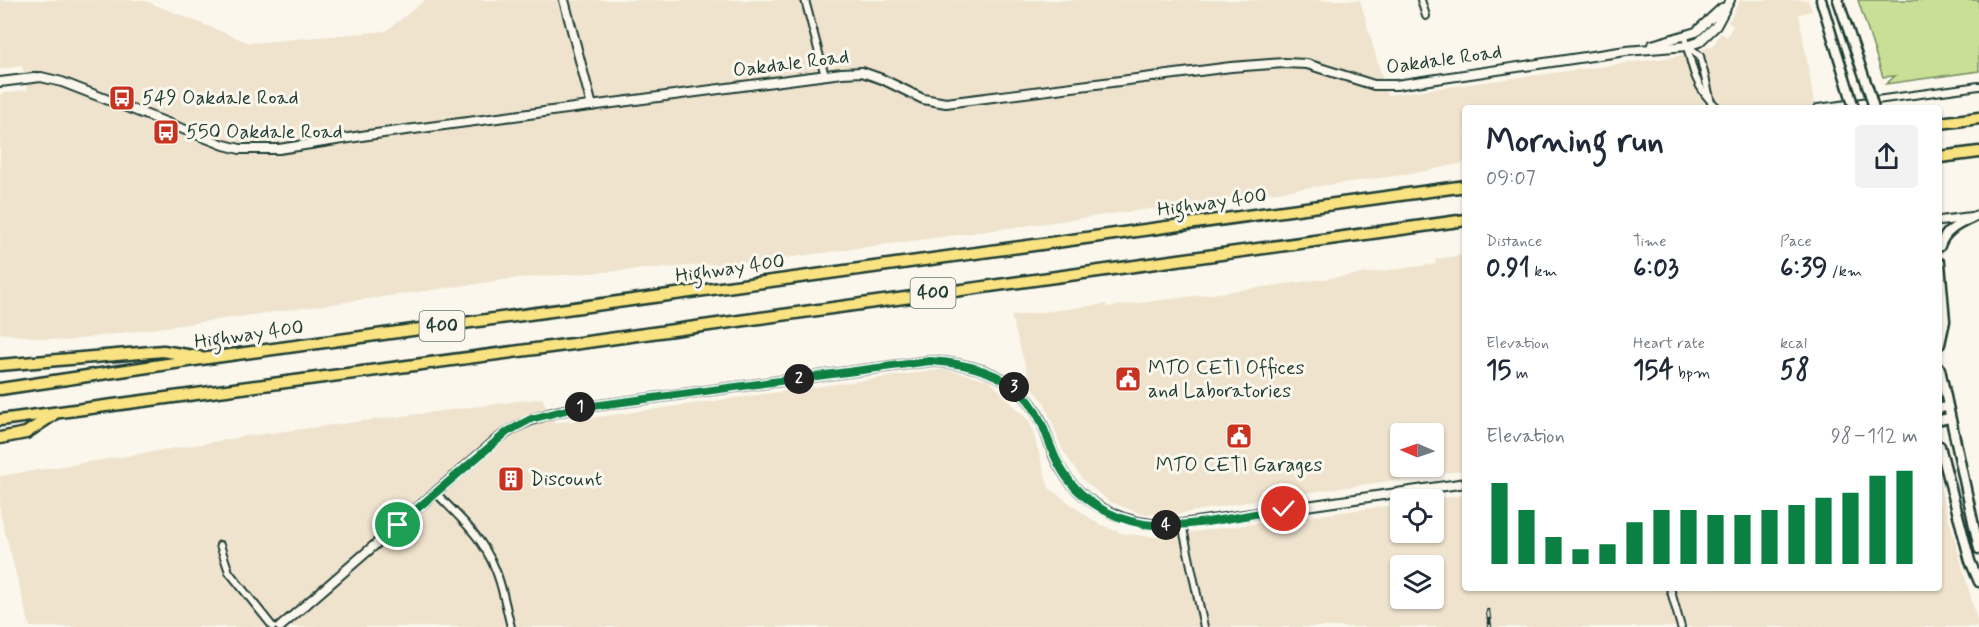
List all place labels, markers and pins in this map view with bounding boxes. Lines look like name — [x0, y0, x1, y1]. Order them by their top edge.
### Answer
bus stop icon: 549 Oakdale Road — [107, 83, 137, 113]
place label: 549 Oakdale Road — [142, 85, 299, 112]
bus stop icon: 550 Oakdale Road — [151, 117, 181, 147]
place label: 550 Oakdale Road — [186, 119, 343, 146]
place label: MTO CETI Offices and Laboratories — [1148, 355, 1305, 405]
pin: 2 — [784, 364, 814, 394]
public building icon: MTO CETI Offices and Laboratories — [1113, 364, 1143, 394]
pin: 3 — [999, 372, 1029, 402]
pin: 1 — [565, 392, 595, 422]
public building icon: MTO CETI Garages — [1224, 421, 1254, 451]
place label: MTO CETI Garages — [1156, 452, 1322, 479]
building icon: Discount — [496, 464, 526, 494]
place label: Discount — [530, 466, 602, 493]
pin — [1258, 483, 1309, 534]
pin — [372, 499, 423, 550]
pin: 4 — [1151, 510, 1181, 540]

